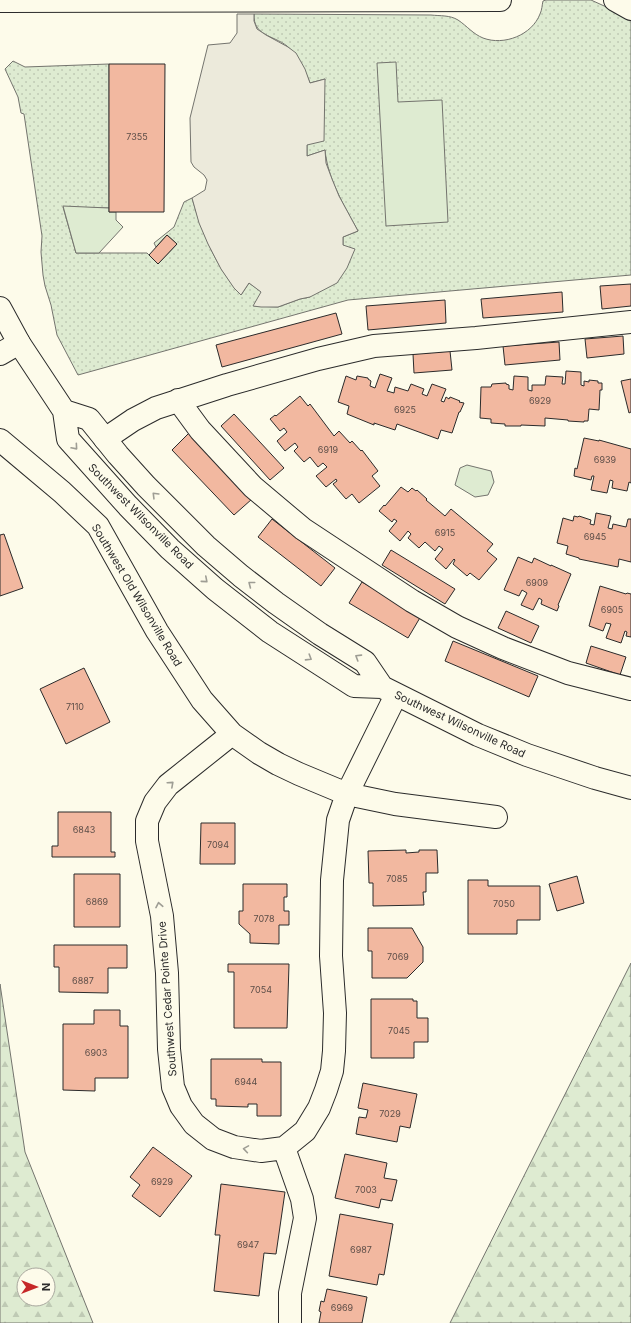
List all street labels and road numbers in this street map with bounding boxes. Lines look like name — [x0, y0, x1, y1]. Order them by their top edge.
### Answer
street label: Southwest Wilsonville Road — [85, 460, 197, 572]
street label: Southwest Old Wilsonville Road — [89, 521, 185, 669]
street label: Southwest Wilsonville Road — [392, 687, 528, 761]
street label: Southwest Cedar Pointe Drive — [155, 921, 179, 1077]

